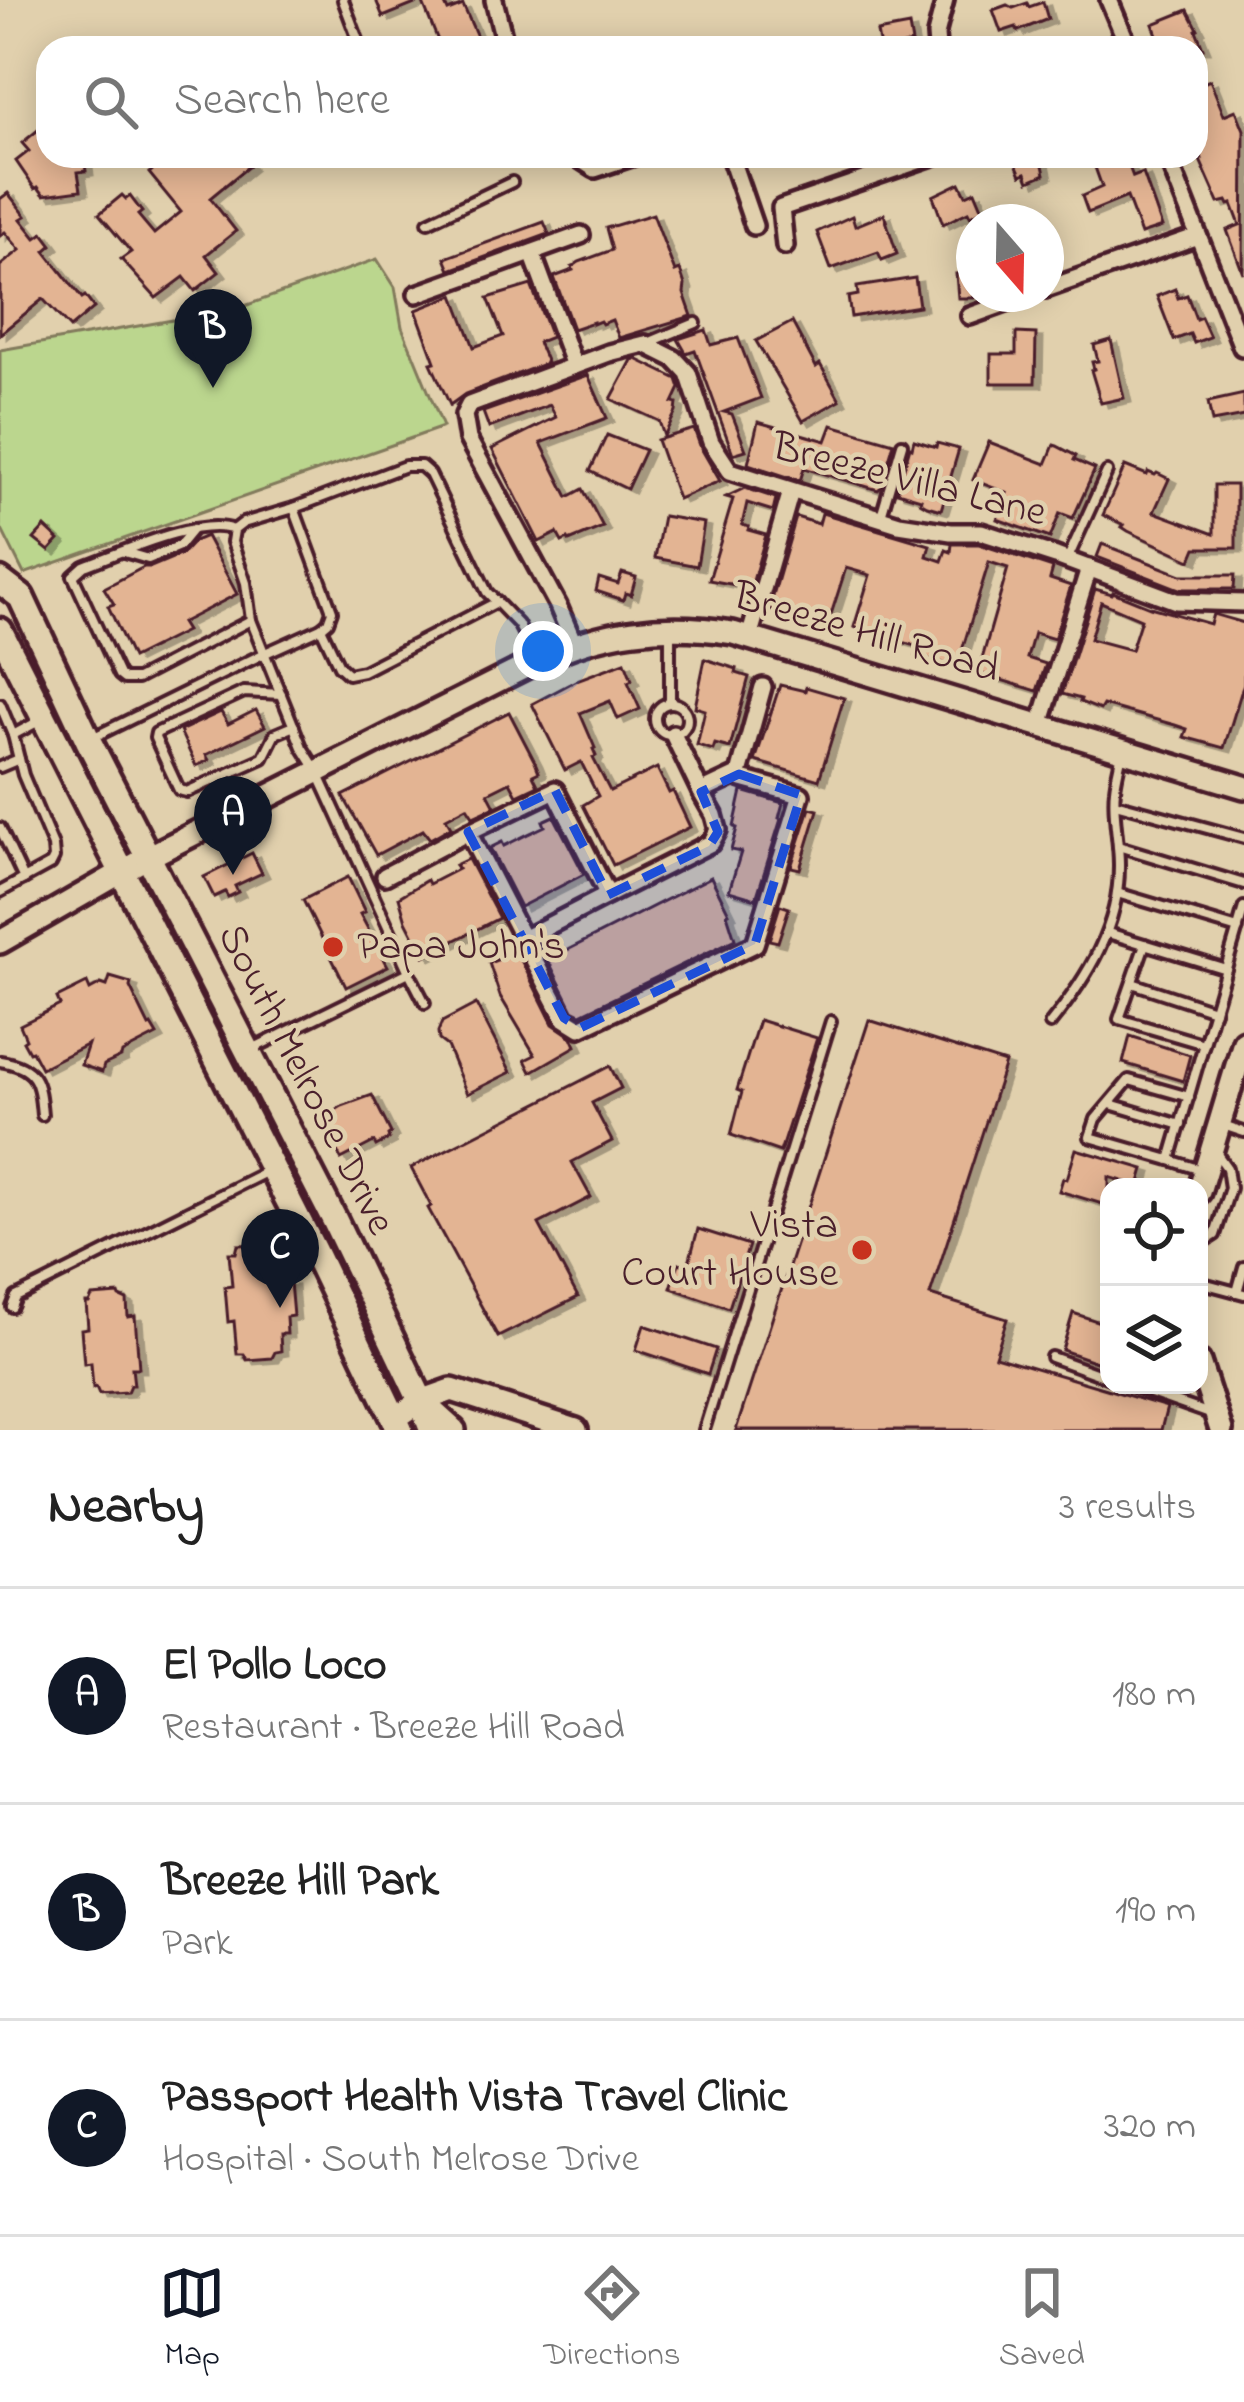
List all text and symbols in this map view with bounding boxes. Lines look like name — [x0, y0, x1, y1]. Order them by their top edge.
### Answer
search box — [36, 36, 1208, 168]
icon: search — [78, 69, 144, 135]
text: Search here — [174, 69, 390, 135]
north arrow — [956, 204, 1064, 312]
pin: B — [174, 289, 252, 388]
street label: Breeze Villa Lane — [765, 417, 1053, 545]
street label: Breeze Hill Road — [725, 567, 1006, 701]
your location — [513, 621, 573, 681]
pin: A — [194, 776, 272, 875]
street label: South Melrose Drive — [200, 914, 410, 1246]
place label: Papa John's — [357, 917, 565, 978]
marker: Papa John's — [320, 934, 346, 960]
map controls — [1100, 1178, 1208, 1394]
button: locate — [1100, 1178, 1208, 1286]
place label: Vista Court House — [621, 1196, 838, 1305]
pin: C — [241, 1209, 319, 1308]
marker: Vista Court House — [849, 1237, 875, 1263]
button: layers — [1100, 1286, 1208, 1394]
text: Nearby — [48, 1471, 204, 1546]
text: 3 results — [1059, 1480, 1196, 1537]
text: El Pollo Loco — [162, 1634, 387, 1700]
text: A — [75, 1667, 99, 1724]
text: 180 m — [1112, 1667, 1196, 1724]
text: Restaurant · Breeze Hill Road — [162, 1700, 625, 1757]
text: Breeze Hill Park — [162, 1850, 439, 1916]
text: B — [74, 1883, 100, 1940]
text: 190 m — [1115, 1883, 1196, 1940]
text: Park — [162, 1916, 232, 1973]
text: Passport Health Vista Travel Clinic — [162, 2066, 787, 2132]
text: C — [76, 2099, 98, 2156]
text: 320 m — [1104, 2099, 1196, 2156]
text: Hospital · South Melrose Drive — [162, 2132, 639, 2189]
tab: Map — [159, 2260, 225, 2380]
tab: Directions — [543, 2260, 680, 2380]
tab: Saved — [999, 2260, 1085, 2380]

